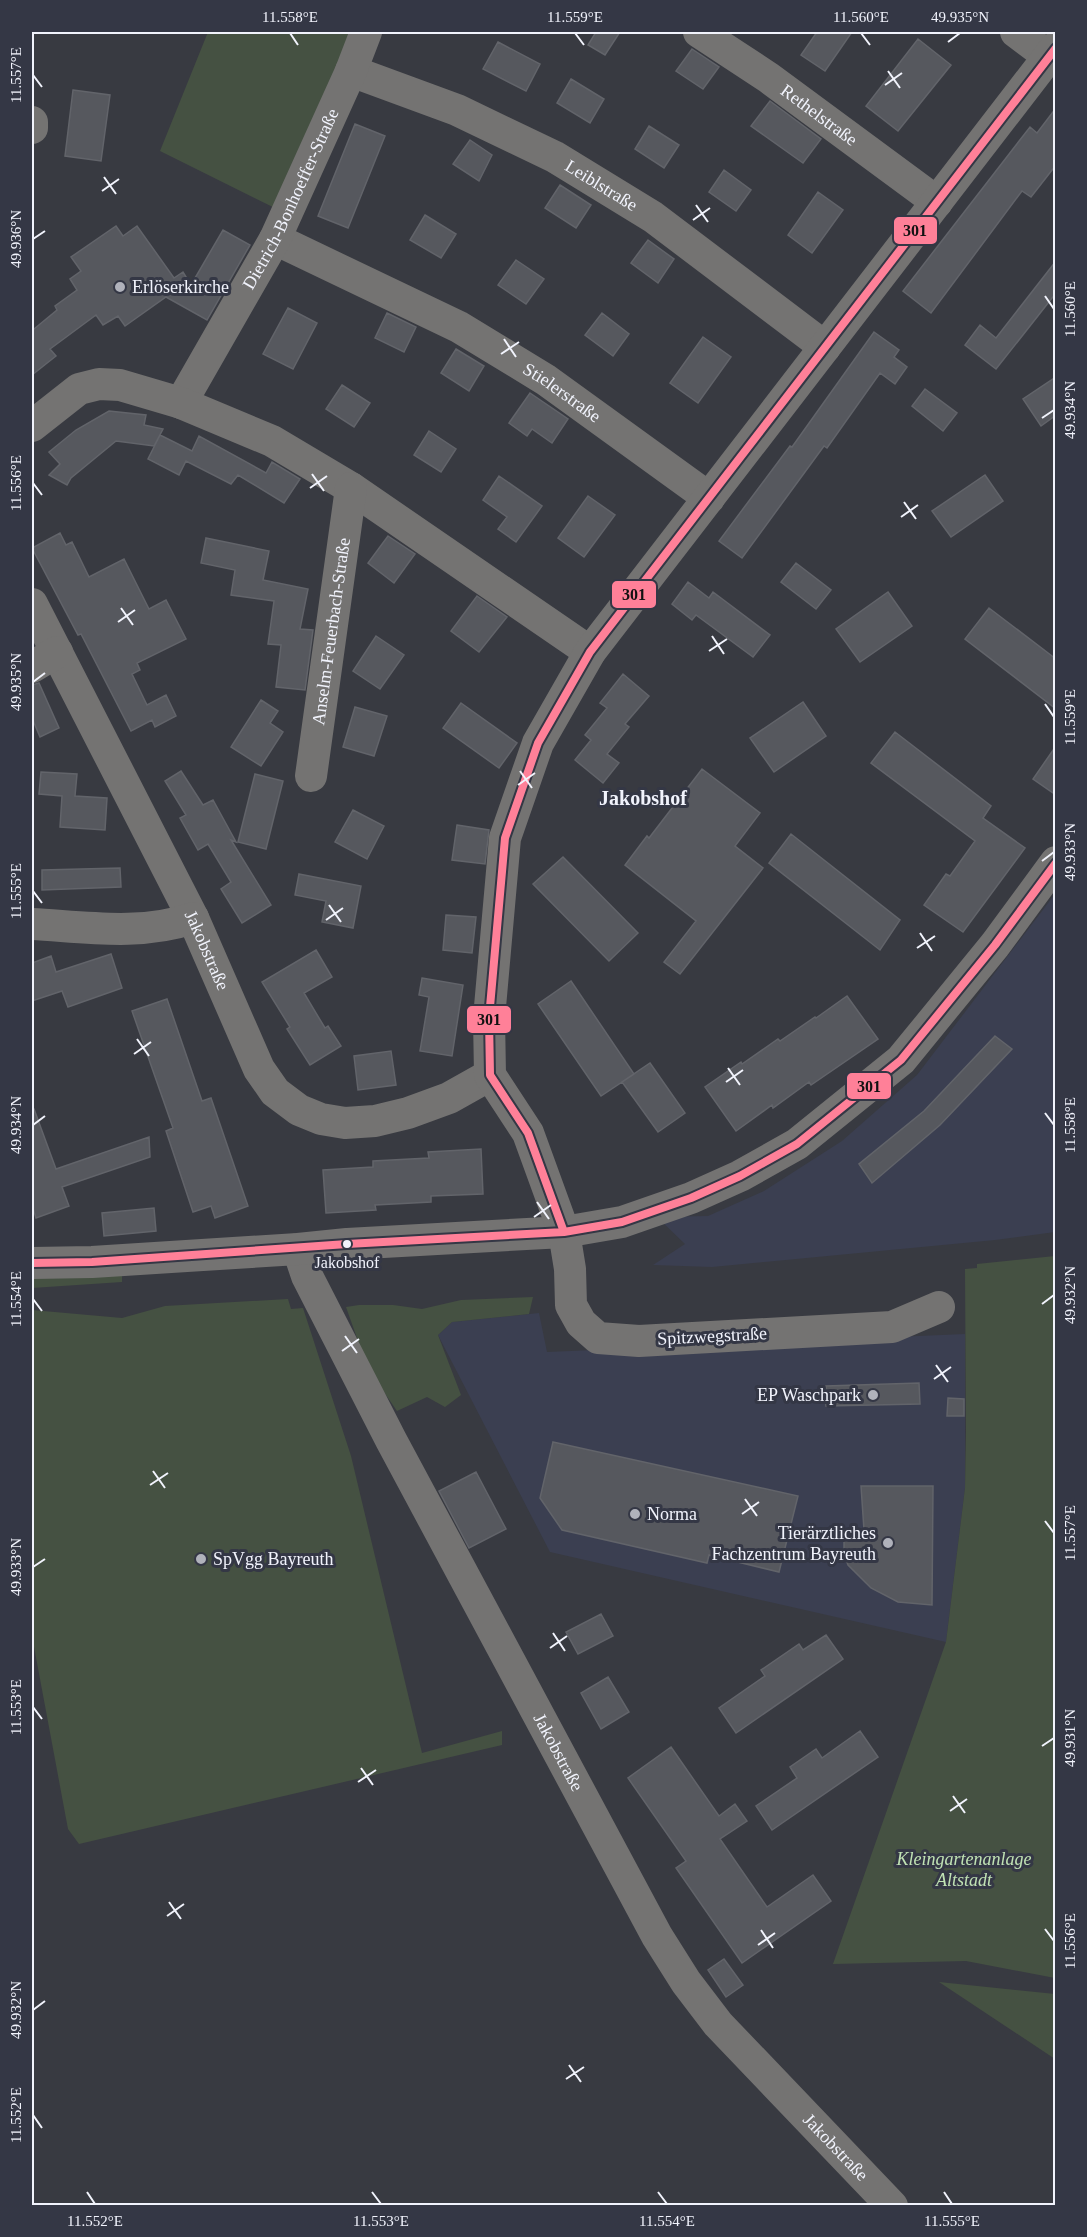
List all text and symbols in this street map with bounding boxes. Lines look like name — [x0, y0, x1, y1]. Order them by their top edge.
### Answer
text: 11.558°E — [262, 9, 318, 25]
text: 11.559°E — [547, 9, 603, 25]
text: 11.560°E — [833, 9, 889, 25]
text: 49.935°N — [931, 9, 989, 25]
text: 11.557°E — [8, 47, 24, 103]
street label: Rethelstraße — [777, 80, 861, 150]
street label: Dietrich-Bonhoeffer-Straße — [238, 105, 343, 293]
street label: Leiblstraße — [562, 156, 641, 215]
text: 49.936°N — [8, 210, 24, 268]
line badge: 301 — [893, 216, 938, 245]
text: 301 — [903, 222, 927, 239]
place label: Erlöserkirche — [132, 277, 229, 297]
marker: Erlöserkirche — [113, 280, 127, 294]
text: 11.560°E — [1062, 281, 1078, 337]
street label: Stielerstraße — [520, 359, 605, 426]
text: 49.934°N — [1062, 381, 1078, 439]
text: 11.556°E — [8, 455, 24, 511]
street label: Anselm-Feuerbach-Straße — [308, 536, 354, 726]
line badge: 301 — [611, 580, 657, 609]
text: 301 — [622, 586, 646, 603]
text: 49.935°N — [8, 653, 24, 711]
text: 11.559°E — [1062, 689, 1078, 745]
district label: Jakobshof — [599, 787, 687, 809]
text: 49.933°N — [1062, 823, 1078, 881]
text: 11.555°E — [8, 863, 24, 919]
street label: Jakobstraße — [181, 907, 233, 993]
line badge: 301 — [466, 1005, 512, 1034]
text: 301 — [477, 1011, 501, 1028]
line badge: 301 — [846, 1072, 892, 1100]
text: 301 — [857, 1078, 881, 1095]
text: 49.934°N — [8, 1096, 24, 1154]
text: 11.558°E — [1062, 1097, 1078, 1153]
marker: Jakobshof — [341, 1238, 353, 1250]
place label: Jakobshof — [315, 1254, 380, 1271]
text: 49.932°N — [1062, 1266, 1078, 1324]
text: 11.554°E — [8, 1271, 24, 1327]
street label: Spitzwegstraße — [657, 1323, 767, 1349]
place label: EP Waschpark — [757, 1385, 861, 1405]
marker: EP Waschpark — [866, 1388, 880, 1402]
place label: Norma — [647, 1504, 697, 1524]
text: 11.557°E — [1062, 1505, 1078, 1561]
marker: Norma — [628, 1507, 642, 1521]
place label: Tierärztliches Fachzentrum Bayreuth — [712, 1523, 876, 1564]
marker: Tierärztliches Fachzentrum Bayreuth — [881, 1536, 895, 1550]
text: 49.933°N — [8, 1538, 24, 1596]
place label: SpVgg Bayreuth — [213, 1549, 334, 1569]
marker: SpVgg Bayreuth — [194, 1552, 208, 1566]
text: 11.553°E — [8, 1679, 24, 1735]
text: 49.931°N — [1062, 1709, 1078, 1767]
street label: Jakobstraße — [530, 1710, 587, 1794]
park label: Kleingartenanlage Altstadt — [896, 1849, 1032, 1890]
text: 11.556°E — [1062, 1913, 1078, 1969]
text: 49.932°N — [8, 1981, 24, 2039]
text: 11.552°E — [8, 2087, 24, 2143]
street label: Jakobstraße — [799, 2109, 872, 2185]
text: 11.552°E — [67, 2213, 123, 2229]
text: 11.553°E — [353, 2213, 409, 2229]
text: 11.554°E — [639, 2213, 695, 2229]
text: 11.555°E — [924, 2213, 980, 2229]

